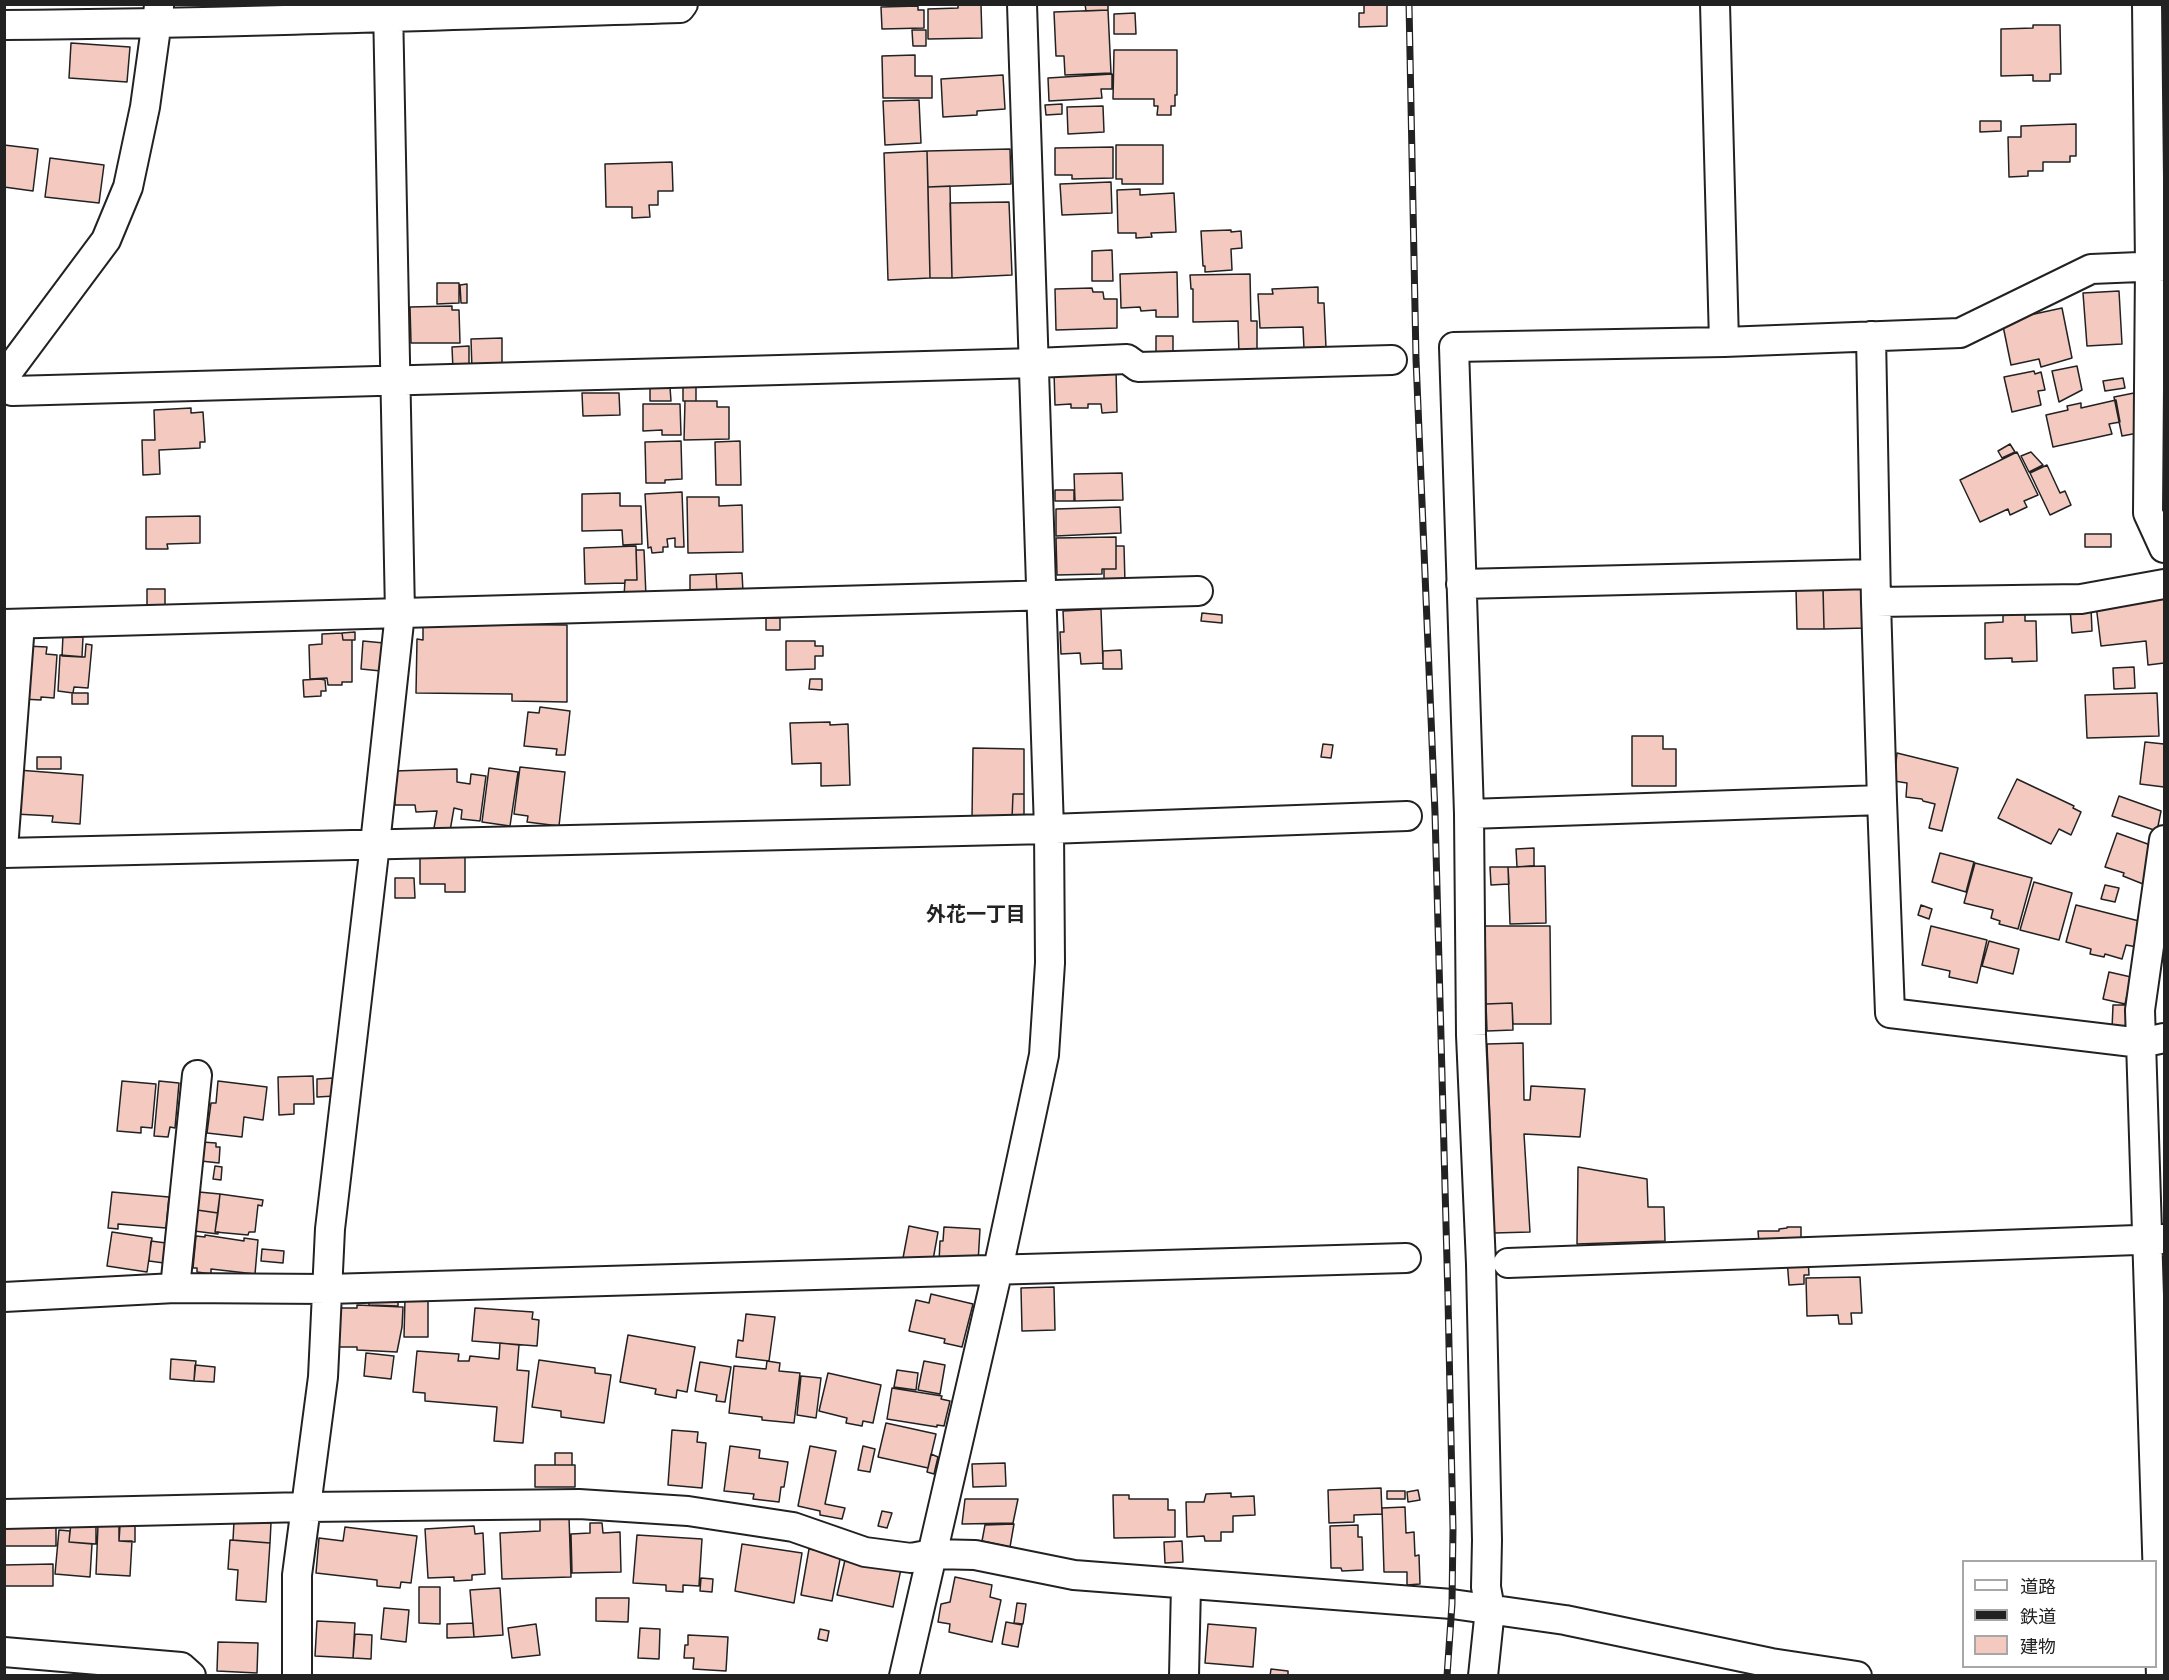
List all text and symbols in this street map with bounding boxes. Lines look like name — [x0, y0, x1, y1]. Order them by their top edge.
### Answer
district label: 外花一丁目 — [926, 903, 1026, 927]
legend — [1962, 1560, 2157, 1668]
text: 道路 — [2020, 1576, 2056, 1598]
text: 鉄道 — [2020, 1606, 2056, 1628]
text: 建物 — [2020, 1636, 2056, 1658]

